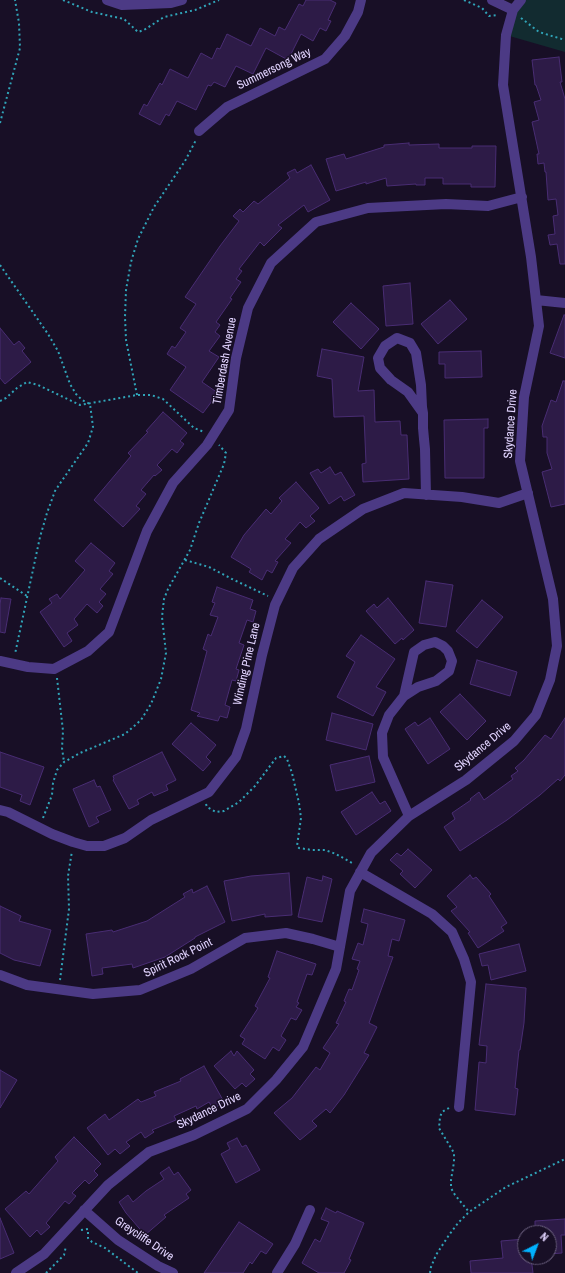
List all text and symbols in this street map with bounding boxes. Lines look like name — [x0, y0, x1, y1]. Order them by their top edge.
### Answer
street label: Summersong Way — [235, 45, 313, 93]
street label: Timberdash Avenue — [210, 316, 240, 406]
street label: Skydance Drive — [501, 389, 521, 459]
street label: Winding Pine Lane — [231, 621, 263, 707]
street label: Skydance Drive — [452, 719, 514, 775]
street label: Spirit Rock Point — [141, 935, 215, 981]
street label: Skydance Drive — [175, 1089, 243, 1133]
street label: Greycliffe Drive — [112, 1214, 176, 1264]
north arrow — [517, 1225, 557, 1265]
text: N — [537, 1229, 551, 1244]

